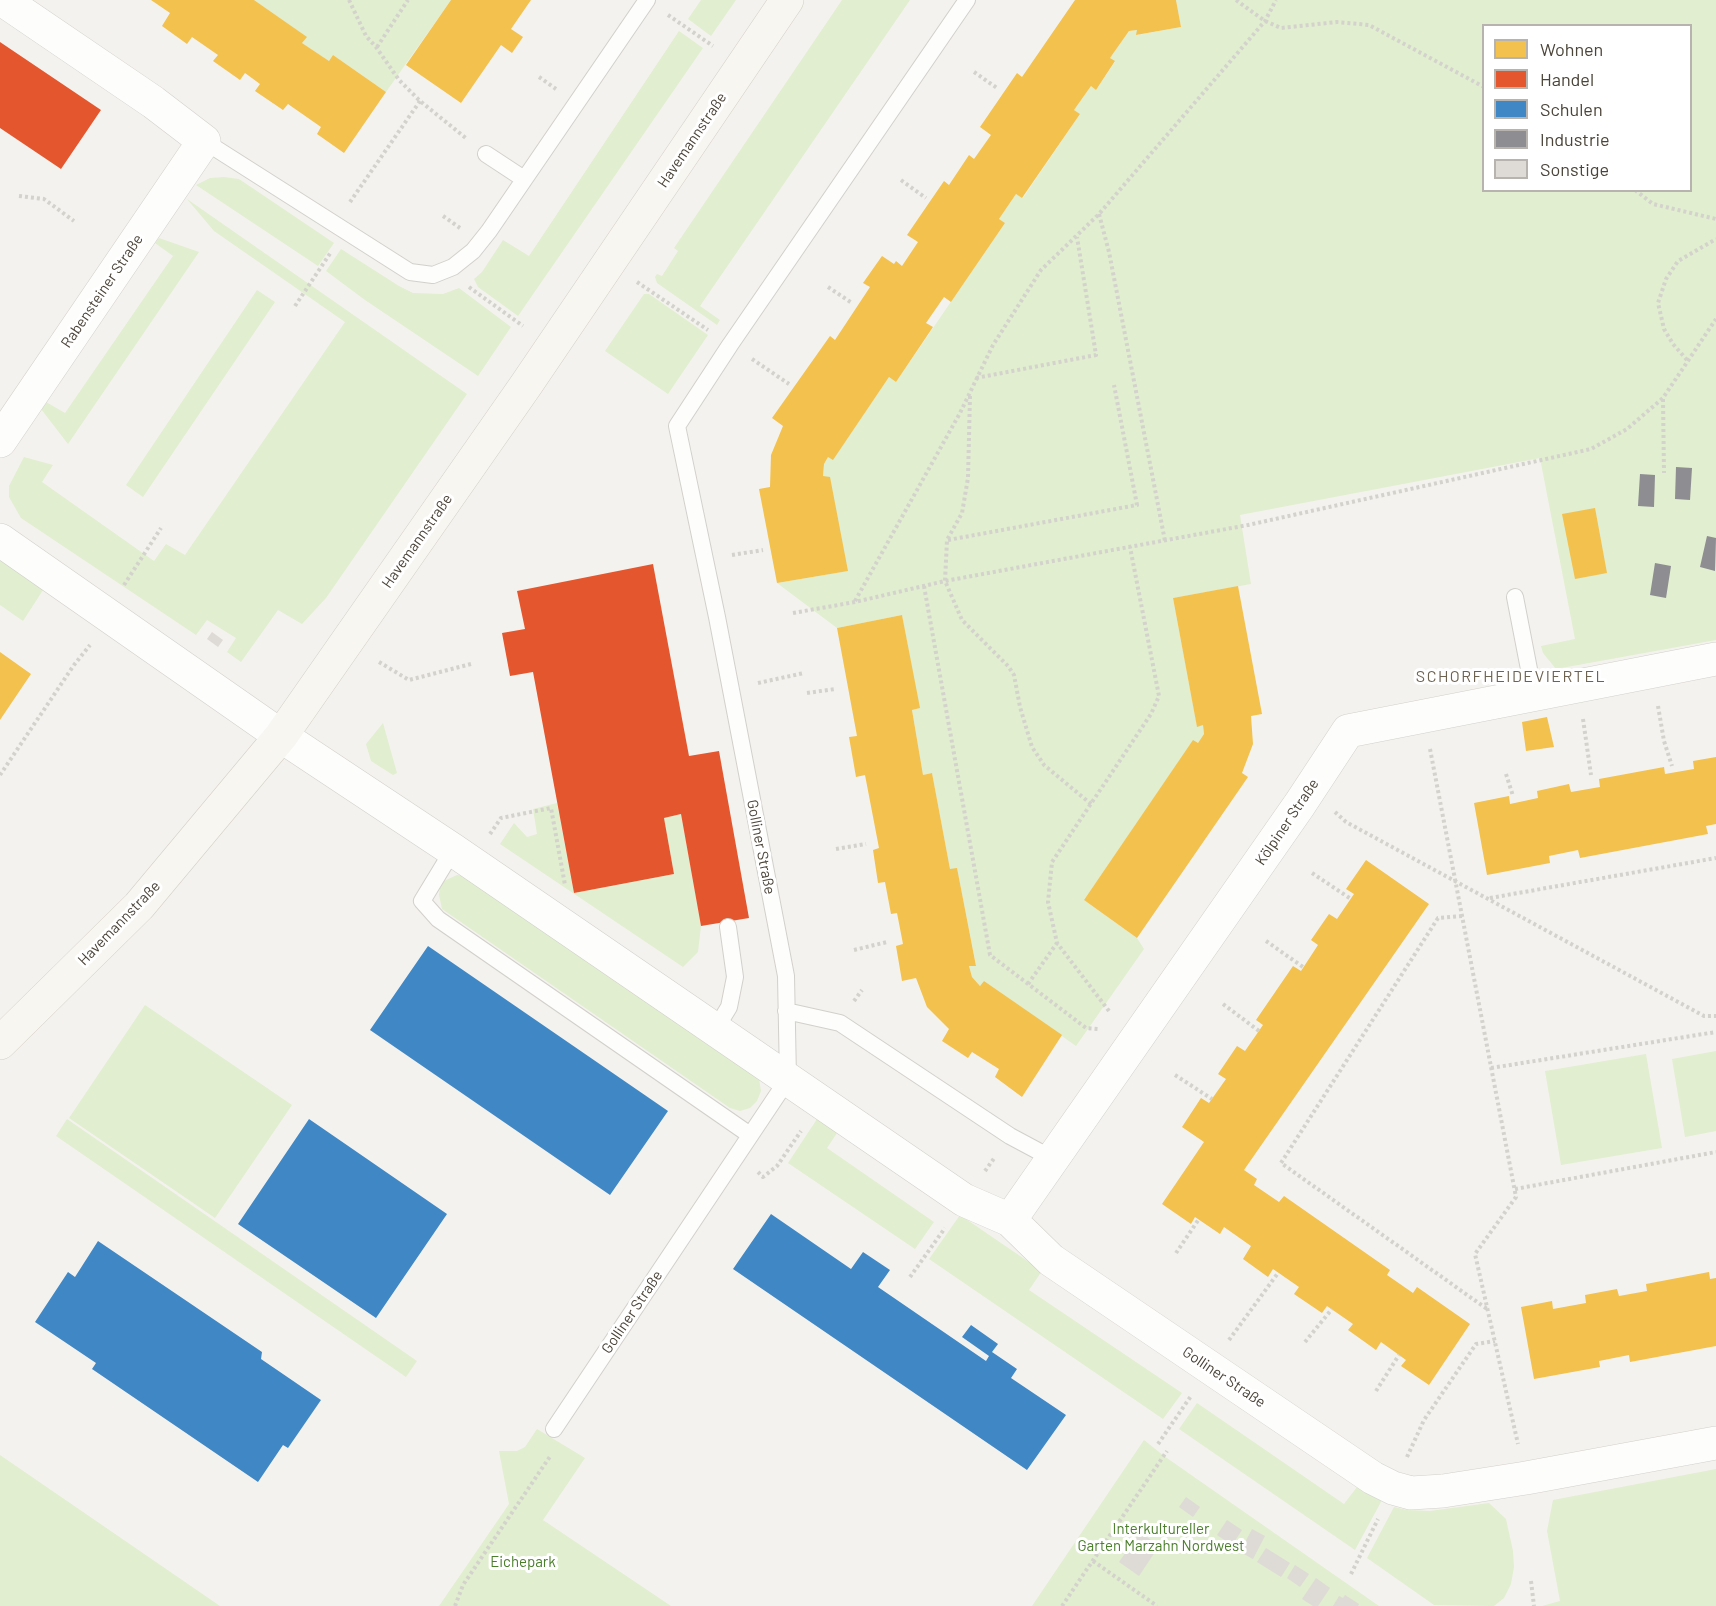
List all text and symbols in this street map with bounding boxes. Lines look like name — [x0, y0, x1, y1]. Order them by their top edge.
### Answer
legend — [1482, 24, 1692, 192]
text: Wohnen — [1540, 38, 1603, 60]
text: Handel — [1540, 68, 1594, 90]
street label: Havemannstraße — [654, 89, 730, 191]
text: Schulen — [1540, 98, 1603, 120]
text: Industrie — [1540, 128, 1610, 150]
text: Sonstige — [1540, 158, 1609, 180]
street label: Rabensteiner Straße — [57, 231, 147, 351]
street label: Havemannstraße — [378, 491, 456, 591]
district label: SCHORFHEIDEVIERTEL — [1416, 667, 1606, 687]
street label: Kölpiner Straße — [1251, 775, 1323, 869]
street label: Golliner Straße — [743, 798, 779, 896]
street label: Havemannstraße — [74, 877, 164, 969]
street label: Golliner Straße — [598, 1267, 666, 1357]
street label: Golliner Straße — [1179, 1343, 1269, 1411]
park label: Interkultureller Garten Marzahn Nordwest — [1077, 1520, 1245, 1555]
park label: Eichepark — [490, 1553, 556, 1571]

